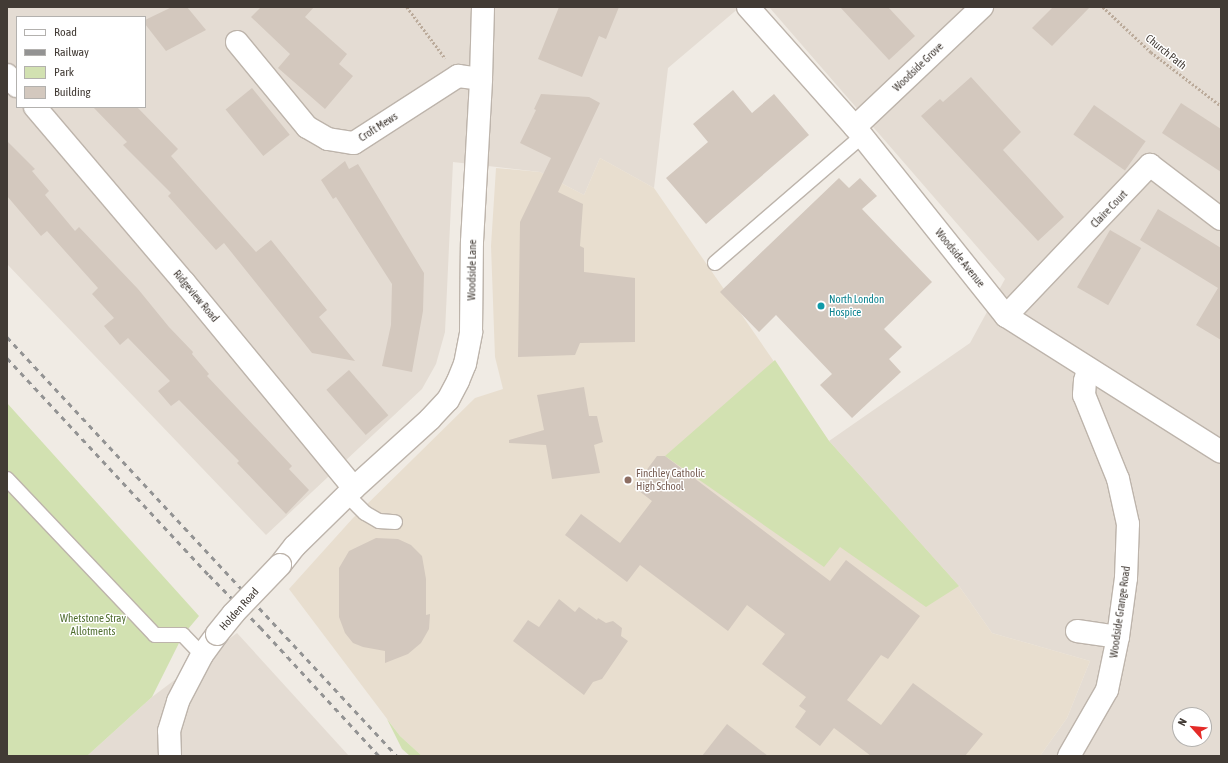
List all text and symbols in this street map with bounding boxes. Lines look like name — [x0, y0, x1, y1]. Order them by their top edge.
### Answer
legend — [16, 16, 146, 108]
text: Road — [54, 25, 77, 39]
street label: Church Path — [1143, 32, 1189, 72]
street label: Woodside Grove — [890, 40, 946, 94]
text: Railway — [54, 45, 89, 59]
text: Park — [54, 65, 74, 79]
text: Building — [54, 85, 91, 99]
street label: Croft Mews — [356, 110, 400, 144]
street label: Claire Court — [1088, 188, 1130, 230]
street label: Woodside Avenue — [932, 226, 988, 290]
street label: Woodside Lane — [465, 239, 479, 301]
street label: Ridgeview Road — [170, 267, 222, 325]
place label: North London Hospice — [829, 293, 884, 319]
marker: North London Hospice — [816, 301, 826, 311]
place label: Finchley Catholic High School — [636, 467, 705, 493]
marker: Finchley Catholic High School — [623, 475, 633, 485]
street label: Woodside Grange Road — [1107, 565, 1133, 659]
street label: Holden Road — [217, 585, 261, 633]
park label: Whetstone Stray Allotments — [60, 612, 126, 638]
north arrow — [1172, 707, 1212, 747]
text: N — [1175, 716, 1189, 728]

